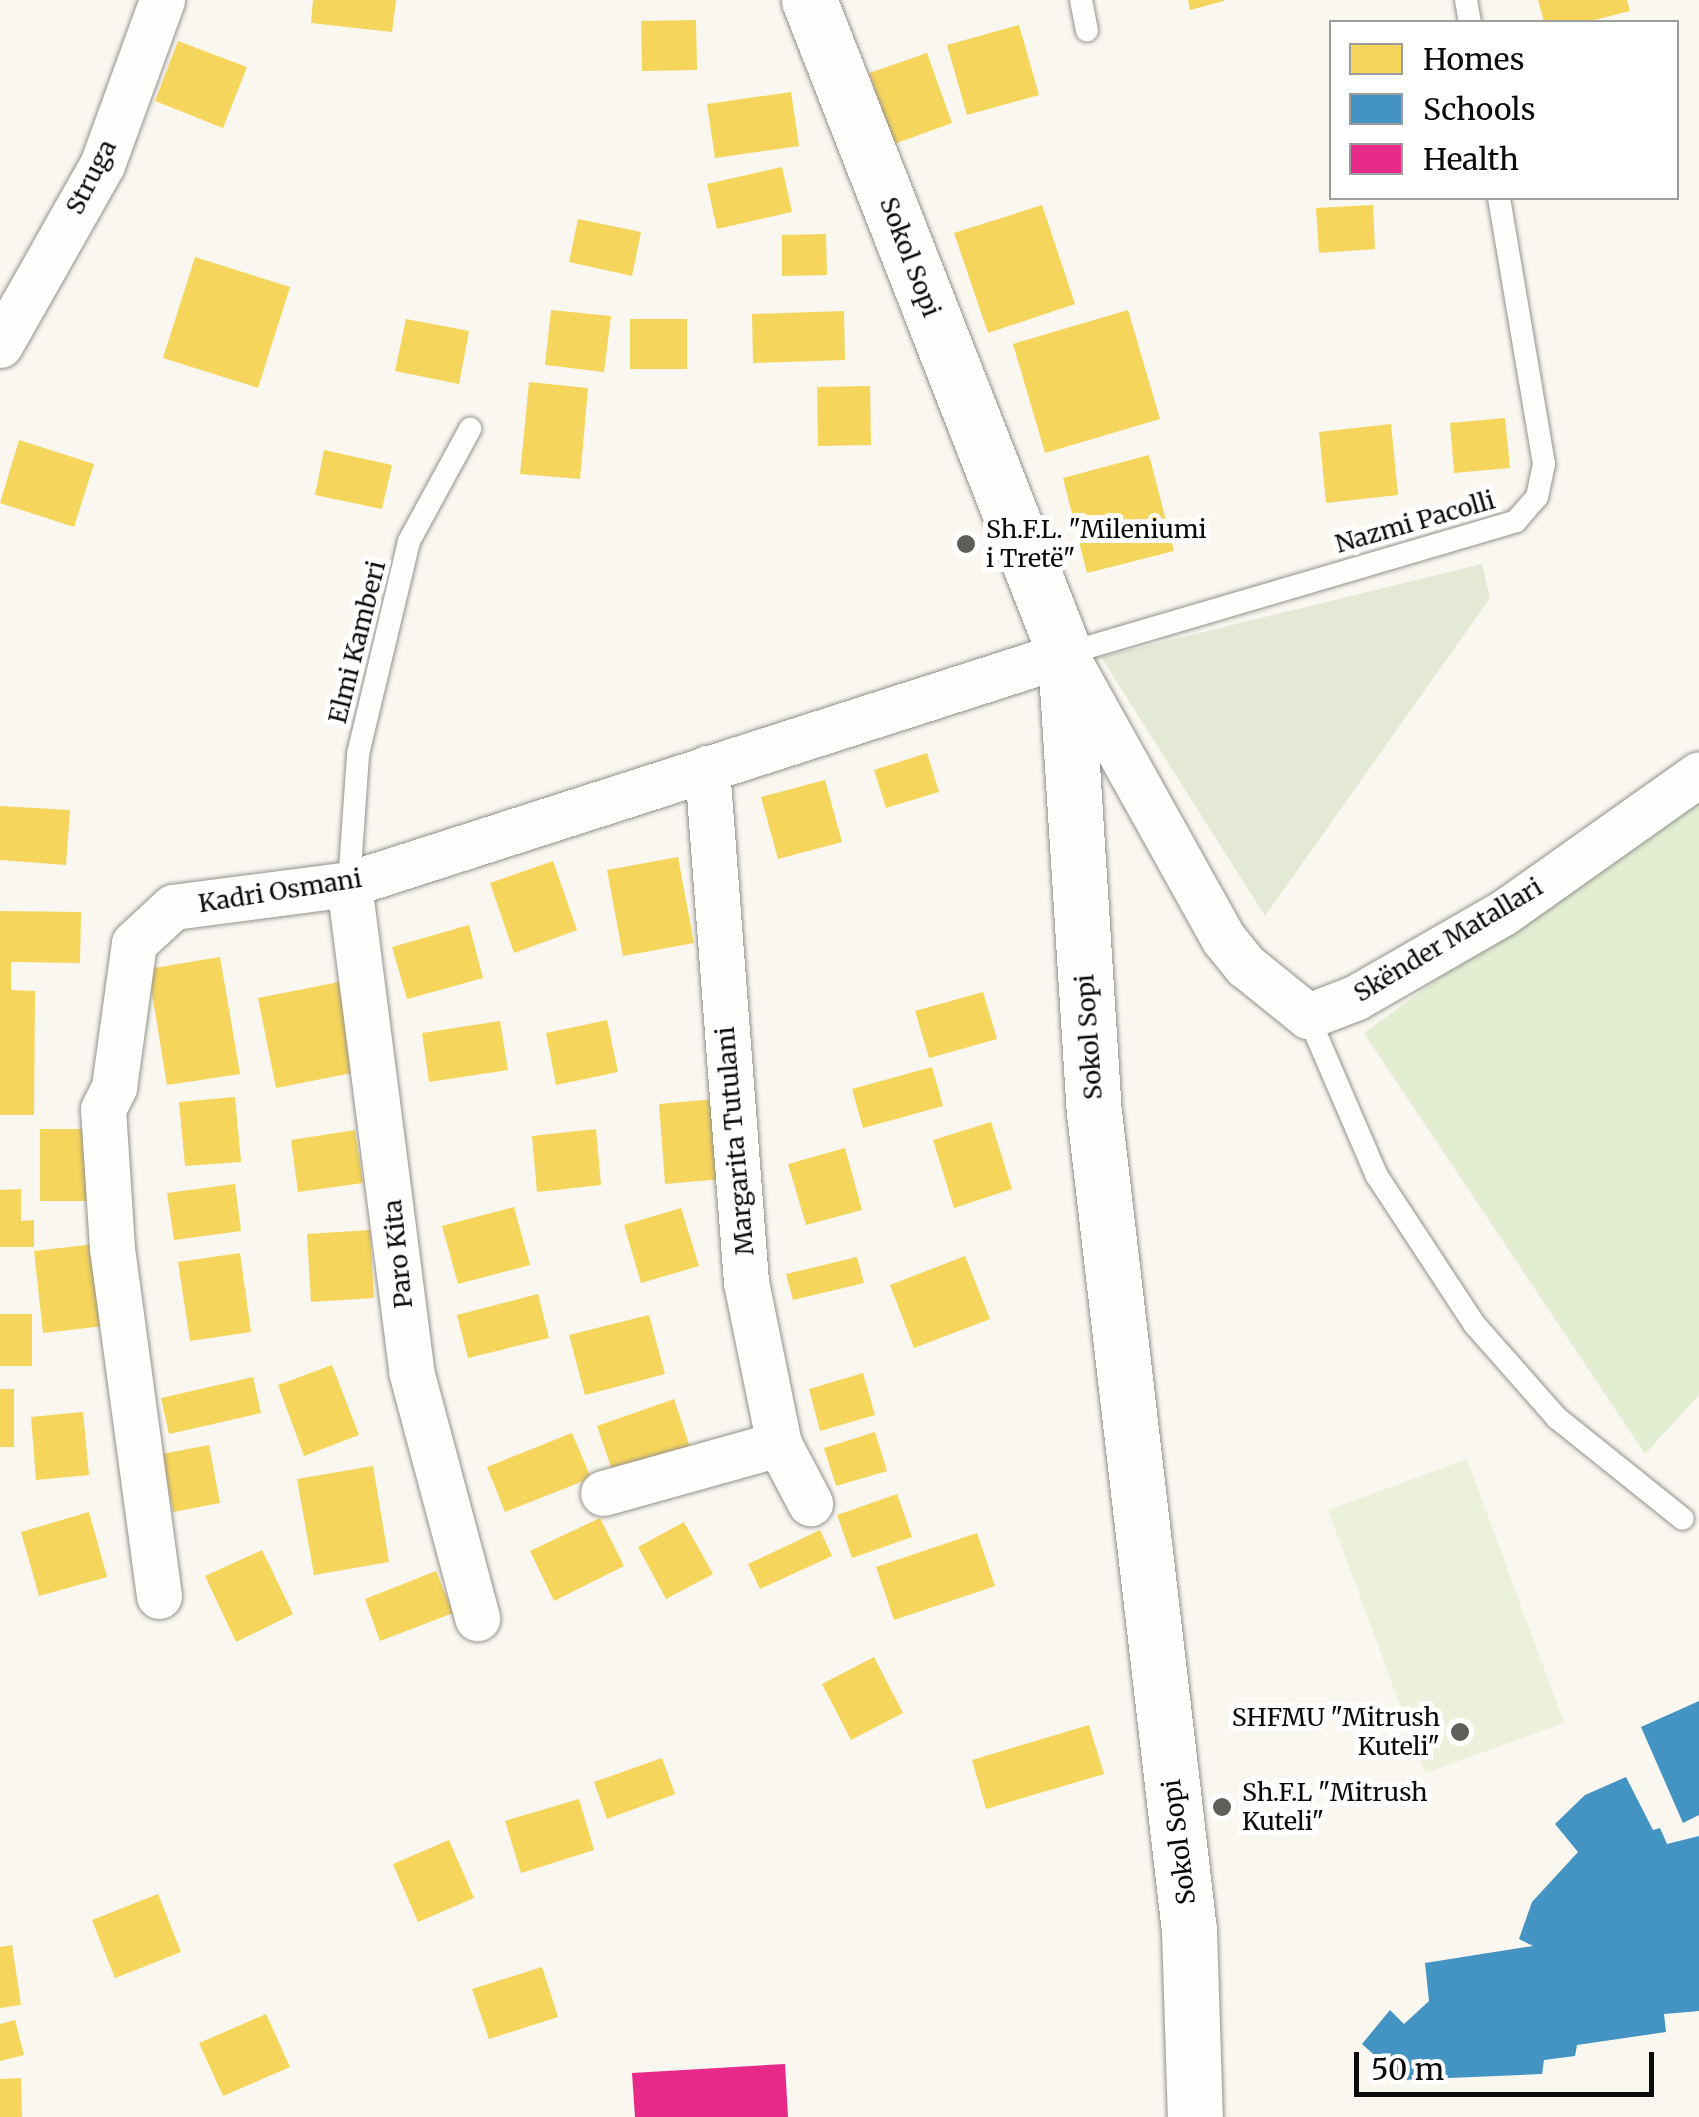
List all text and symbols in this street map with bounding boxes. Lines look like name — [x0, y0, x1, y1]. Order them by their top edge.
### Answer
legend — [1329, 20, 1679, 200]
text: Homes — [1423, 40, 1524, 78]
text: Schools — [1423, 90, 1535, 128]
street label: Struga — [60, 135, 122, 219]
text: Health — [1423, 140, 1519, 178]
street label: Sokol Sopi — [873, 193, 947, 321]
street label: Nazmi Pacolli — [1332, 485, 1498, 559]
place label: Sh.F.L. "Mileniumi i Tretë" — [986, 515, 1207, 574]
marker: Sh.F.L. "Mileniumi i Tretë" — [955, 533, 977, 555]
street label: Elmi Kamberi — [322, 558, 392, 726]
street label: Kadri Osmani — [196, 863, 364, 919]
street label: Skënder Matallari — [1348, 872, 1548, 1008]
street label: Sokol Sopi — [1070, 973, 1108, 1101]
street label: Margarita Tutulani — [710, 1025, 760, 1257]
street label: Paro Kita — [377, 1198, 419, 1310]
place label: SHFMU "Mitrush Kuteli" — [1232, 1703, 1440, 1762]
marker: SHFMU "Mitrush Kuteli" — [1449, 1721, 1471, 1743]
street label: Sokol Sopi — [1156, 1778, 1202, 1906]
place label: Sh.F.L "Mitrush Kuteli" — [1242, 1778, 1428, 1837]
marker: Sh.F.L "Mitrush Kuteli" — [1211, 1796, 1233, 1818]
scale bar — [1359, 2032, 1659, 2094]
text: 50 m — [1371, 2050, 1444, 2088]

